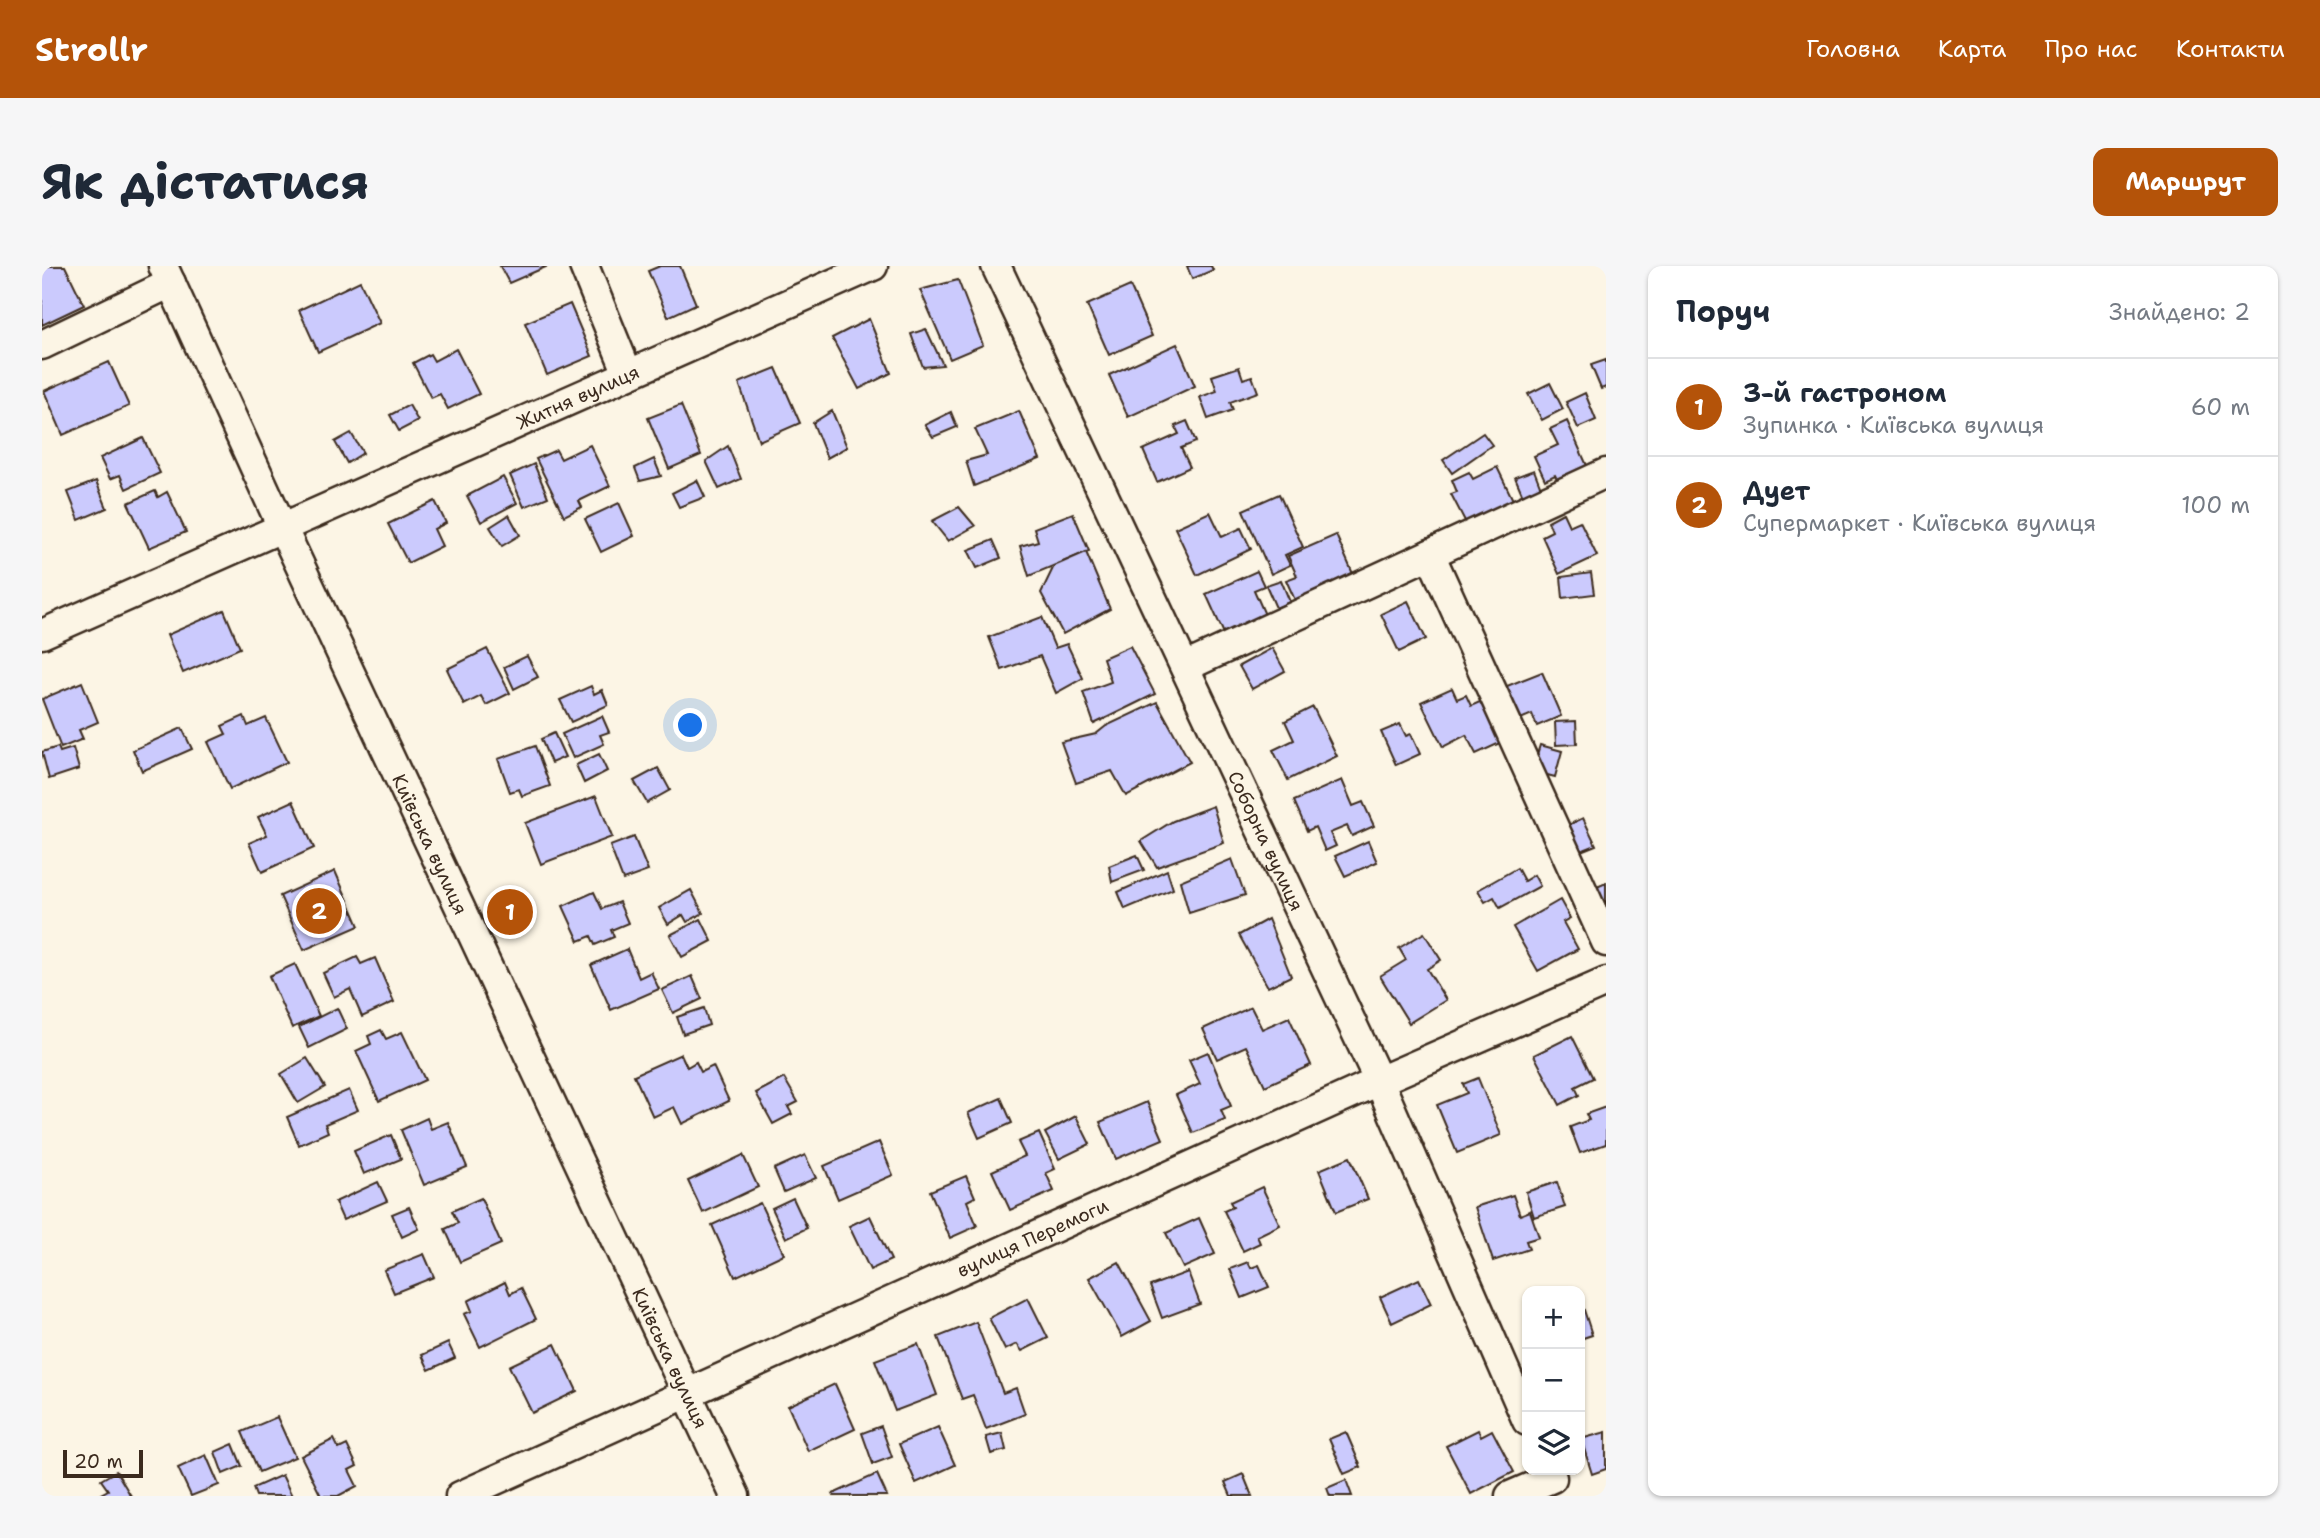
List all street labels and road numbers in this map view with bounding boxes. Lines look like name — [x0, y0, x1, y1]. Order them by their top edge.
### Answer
street label: Житня вулиця — [512, 359, 643, 435]
street label: Соборна вулиця — [1222, 767, 1310, 915]
street label: Київська вулиця — [387, 770, 474, 919]
street label: вулиця Перемоги — [953, 1192, 1112, 1283]
street label: Київська вулиця — [627, 1283, 714, 1432]

